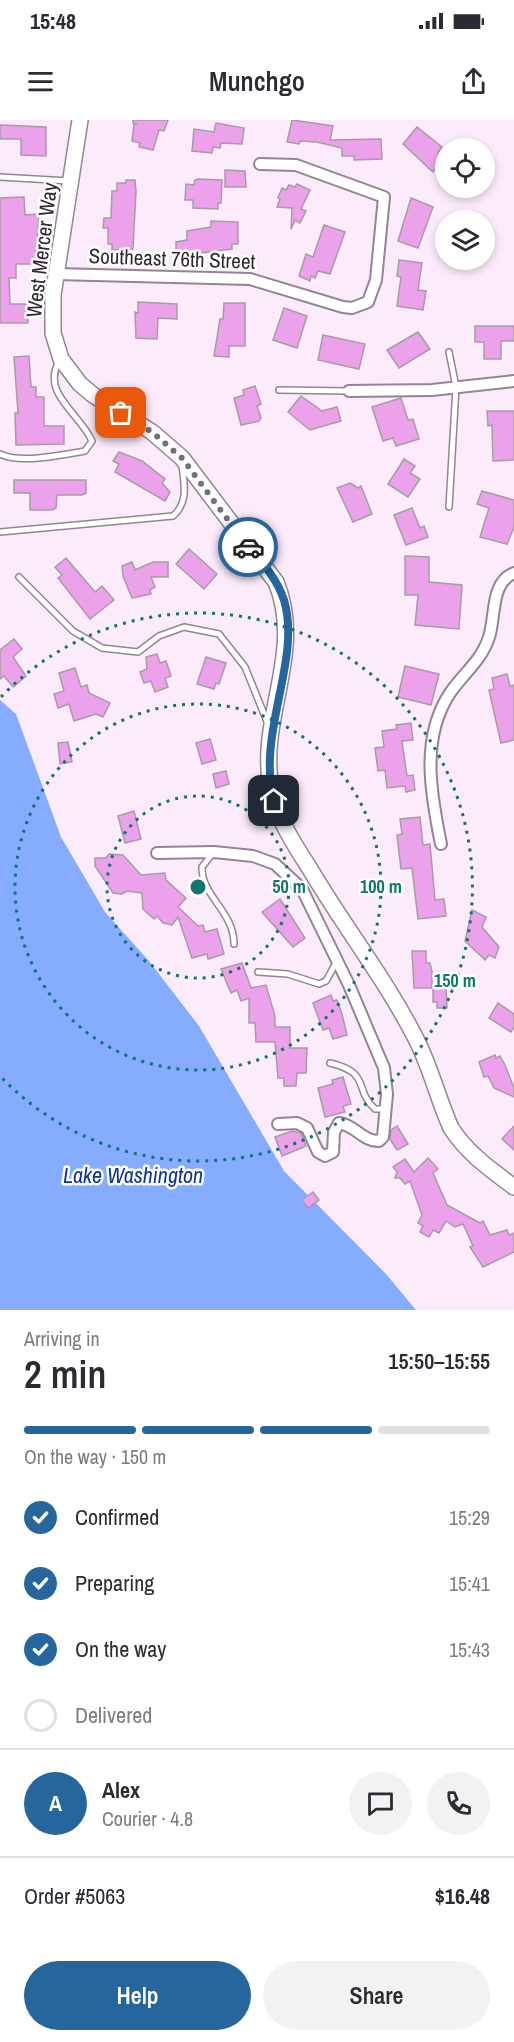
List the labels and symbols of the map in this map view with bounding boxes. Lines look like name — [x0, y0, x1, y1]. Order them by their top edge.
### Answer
street label: West Mercer Way — [19, 180, 64, 319]
street label: Southeast 76th Street — [88, 241, 256, 276]
pin — [95, 387, 146, 438]
courier — [218, 517, 278, 577]
pin — [248, 775, 299, 826]
text: 50 m — [272, 874, 306, 899]
text: 100 m — [360, 874, 402, 899]
centre of rings — [188, 877, 208, 897]
text: 150 m — [434, 968, 476, 993]
water label: Lake Washington — [63, 1160, 203, 1190]

